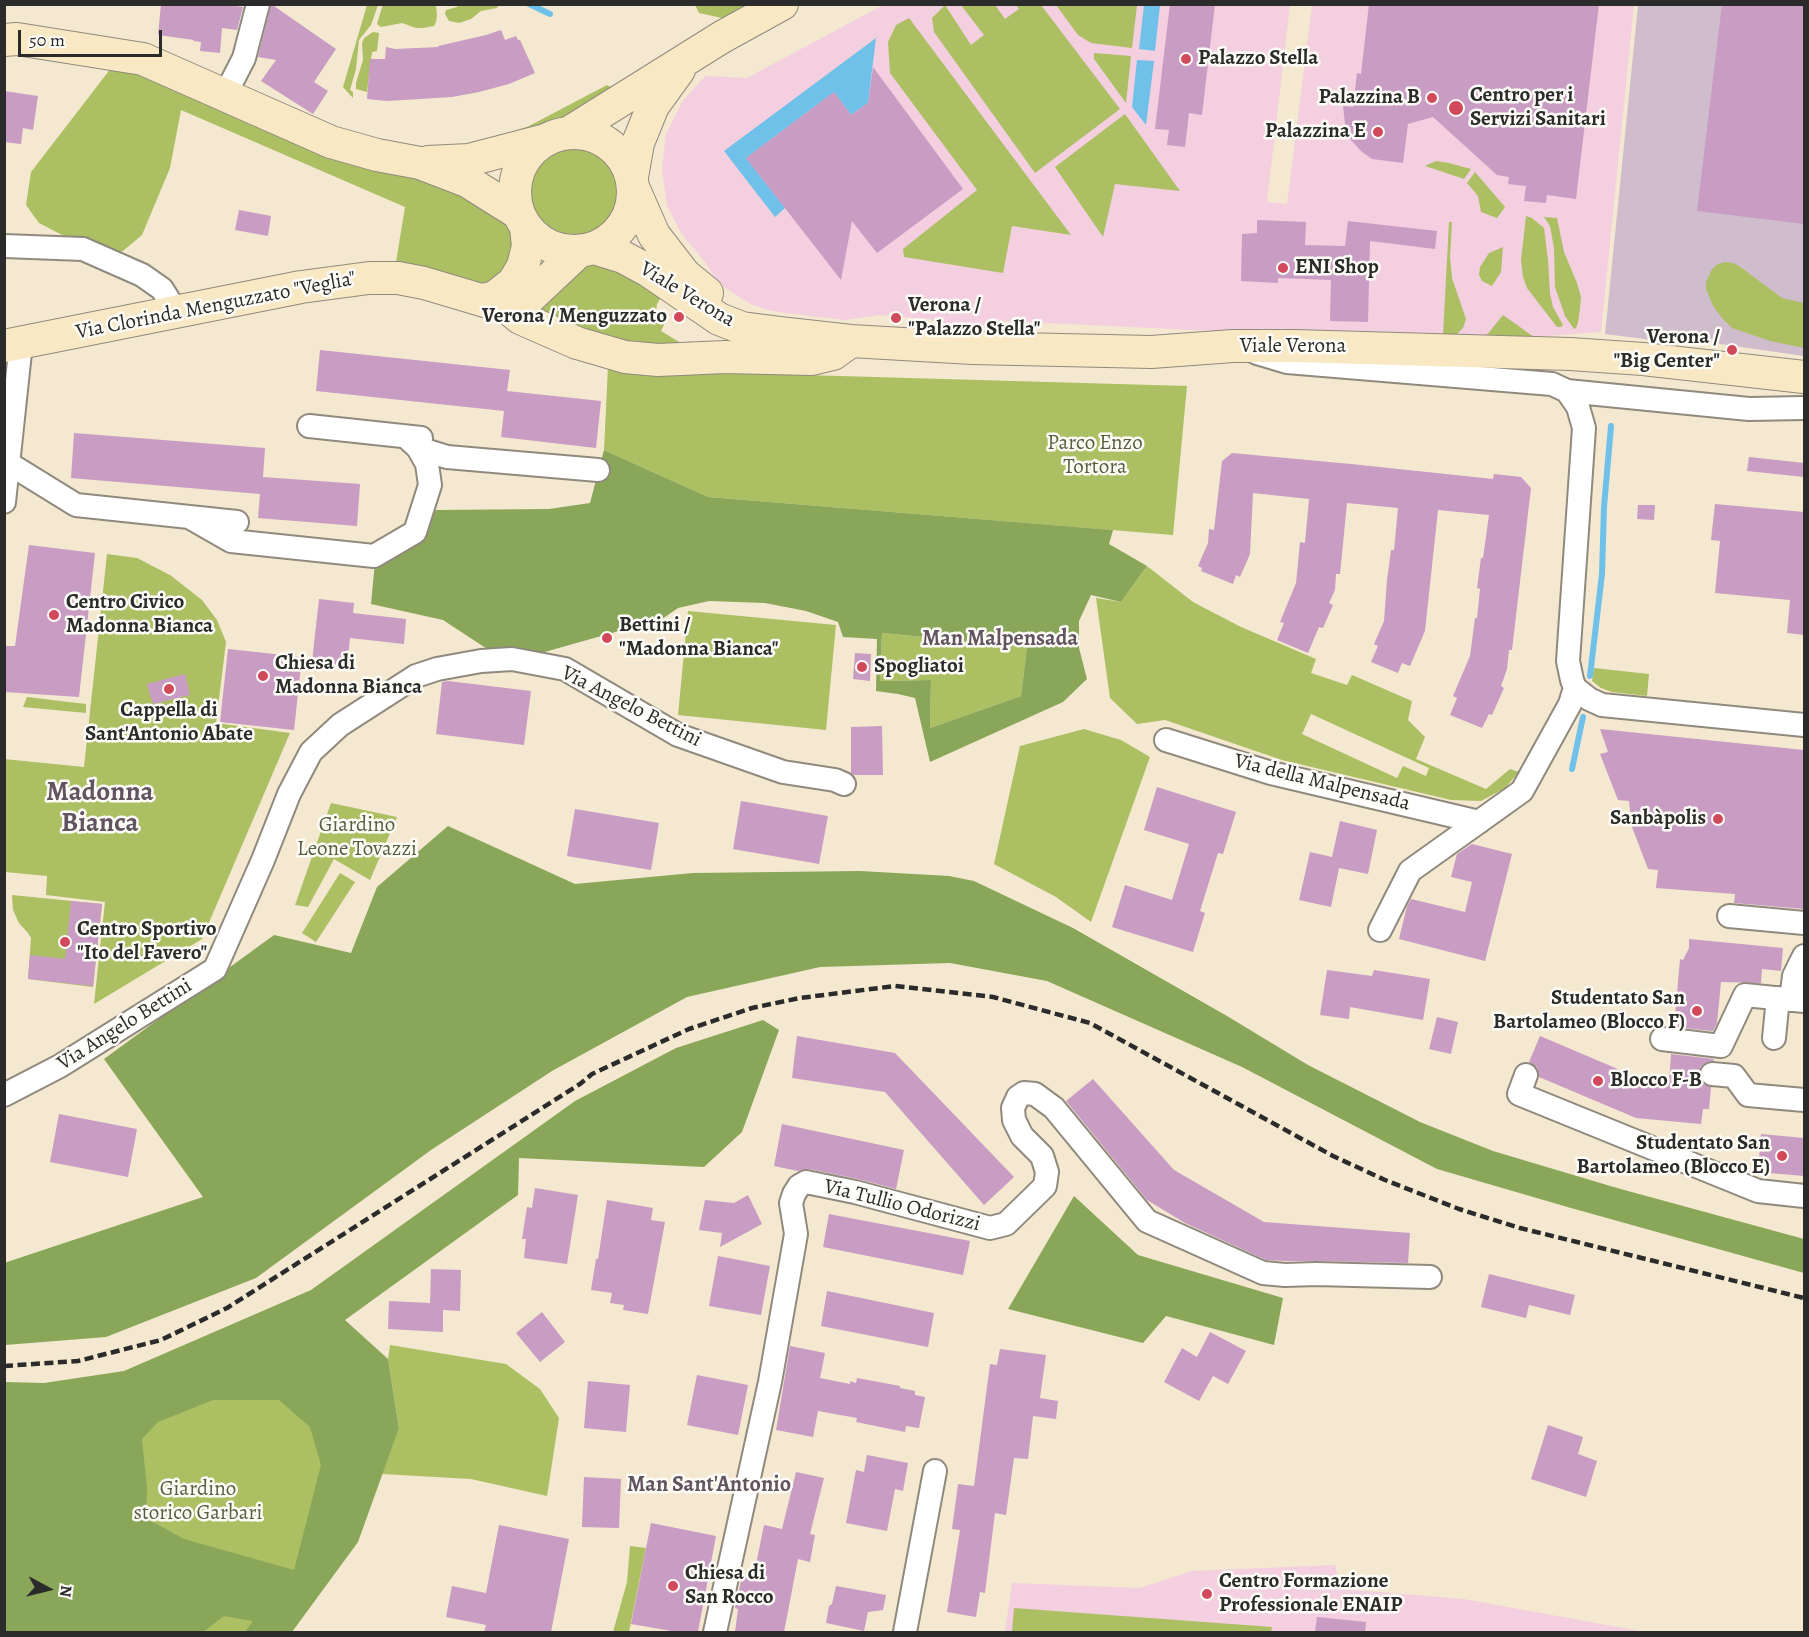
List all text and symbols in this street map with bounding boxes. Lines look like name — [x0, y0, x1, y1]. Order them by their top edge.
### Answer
scale bar — [21, 18, 165, 56]
text: 50 m — [29, 28, 65, 52]
place label: Palazzo Stella — [1198, 46, 1318, 72]
marker: Palazzo Stella — [1179, 52, 1193, 66]
place label: Centro per i Servizi Sanitari — [1470, 83, 1606, 133]
place label: Palazzina B — [1318, 85, 1420, 111]
marker: Palazzina B — [1425, 91, 1439, 105]
marker: Centro per i Servizi Sanitari — [1447, 99, 1465, 117]
place label: Palazzina E — [1265, 119, 1366, 145]
marker: Palazzina E — [1371, 125, 1385, 139]
place label: ENI Shop — [1295, 255, 1379, 281]
street label: Viale Verona — [635, 257, 739, 333]
marker: ENI Shop — [1276, 261, 1290, 275]
street label: Via Clorinda Menguzzato "Veglia" — [74, 266, 358, 346]
place label: Verona / "Palazzo Stella" — [908, 293, 1041, 343]
place label: Verona / Menguzzato — [482, 304, 667, 330]
marker: Verona / Menguzzato — [672, 310, 686, 324]
marker: Verona / "Palazzo Stella" — [889, 311, 903, 325]
place label: Verona / "Big Center" — [1613, 325, 1720, 375]
street label: Viale Verona — [1240, 334, 1346, 360]
marker: Verona / "Big Center" — [1725, 343, 1739, 357]
park label: Parco Enzo Tortora — [1047, 431, 1143, 481]
place label: Centro Civico Madonna Bianca — [66, 590, 213, 640]
marker: Centro Civico Madonna Bianca — [47, 608, 61, 622]
place label: Bettini / "Madonna Bianca" — [619, 613, 778, 663]
district label: Man Malpensada — [922, 627, 1078, 653]
marker: Bettini / "Madonna Bianca" — [600, 631, 614, 645]
place label: Chiesa di Madonna Bianca — [275, 651, 422, 701]
place label: Spogliatoi — [874, 654, 964, 680]
marker: Spogliatoi — [855, 660, 869, 674]
street label: Via Angelo Bettini — [557, 661, 705, 753]
marker: Chiesa di Madonna Bianca — [256, 669, 270, 683]
marker: Cappella di Sant'Antonio Abate — [162, 682, 176, 696]
place label: Cappella di Sant'Antonio Abate — [85, 698, 253, 748]
street label: Via della Malpensada — [1231, 749, 1413, 817]
district label: Madonna Bianca — [46, 777, 154, 840]
place label: Sanbàpolis — [1610, 806, 1706, 832]
marker: Sanbàpolis — [1711, 812, 1725, 826]
park label: Giardino Leone Tovazzi — [297, 813, 417, 863]
place label: Centro Sportivo "Ito del Favero" — [77, 917, 217, 967]
marker: Centro Sportivo "Ito del Favero" — [58, 935, 72, 949]
street label: Via Angelo Bettini — [53, 974, 197, 1076]
place label: Studentato San Bartolameo (Blocco F) — [1493, 986, 1685, 1036]
marker: Studentato San Bartolameo (Blocco F) — [1690, 1004, 1704, 1018]
place label: Blocco F-B — [1610, 1068, 1702, 1094]
marker: Blocco F-B — [1591, 1074, 1605, 1088]
place label: Studentato San Bartolameo (Blocco E) — [1577, 1131, 1770, 1181]
marker: Studentato San Bartolameo (Blocco E) — [1775, 1149, 1789, 1163]
street label: Via Tullio Odorizzi — [821, 1174, 983, 1238]
district label: Man Sant'Antonio — [627, 1473, 791, 1499]
park label: Giardino storico Garbari — [133, 1477, 263, 1527]
north arrow — [18, 1559, 78, 1619]
place label: Chiesa di San Rocco — [685, 1561, 774, 1611]
place label: Centro Formazione Professionale ENAIP — [1219, 1569, 1402, 1619]
marker: Chiesa di San Rocco — [666, 1579, 680, 1593]
text: N — [54, 1584, 77, 1598]
marker: Centro Formazione Professionale ENAIP — [1200, 1587, 1214, 1601]

